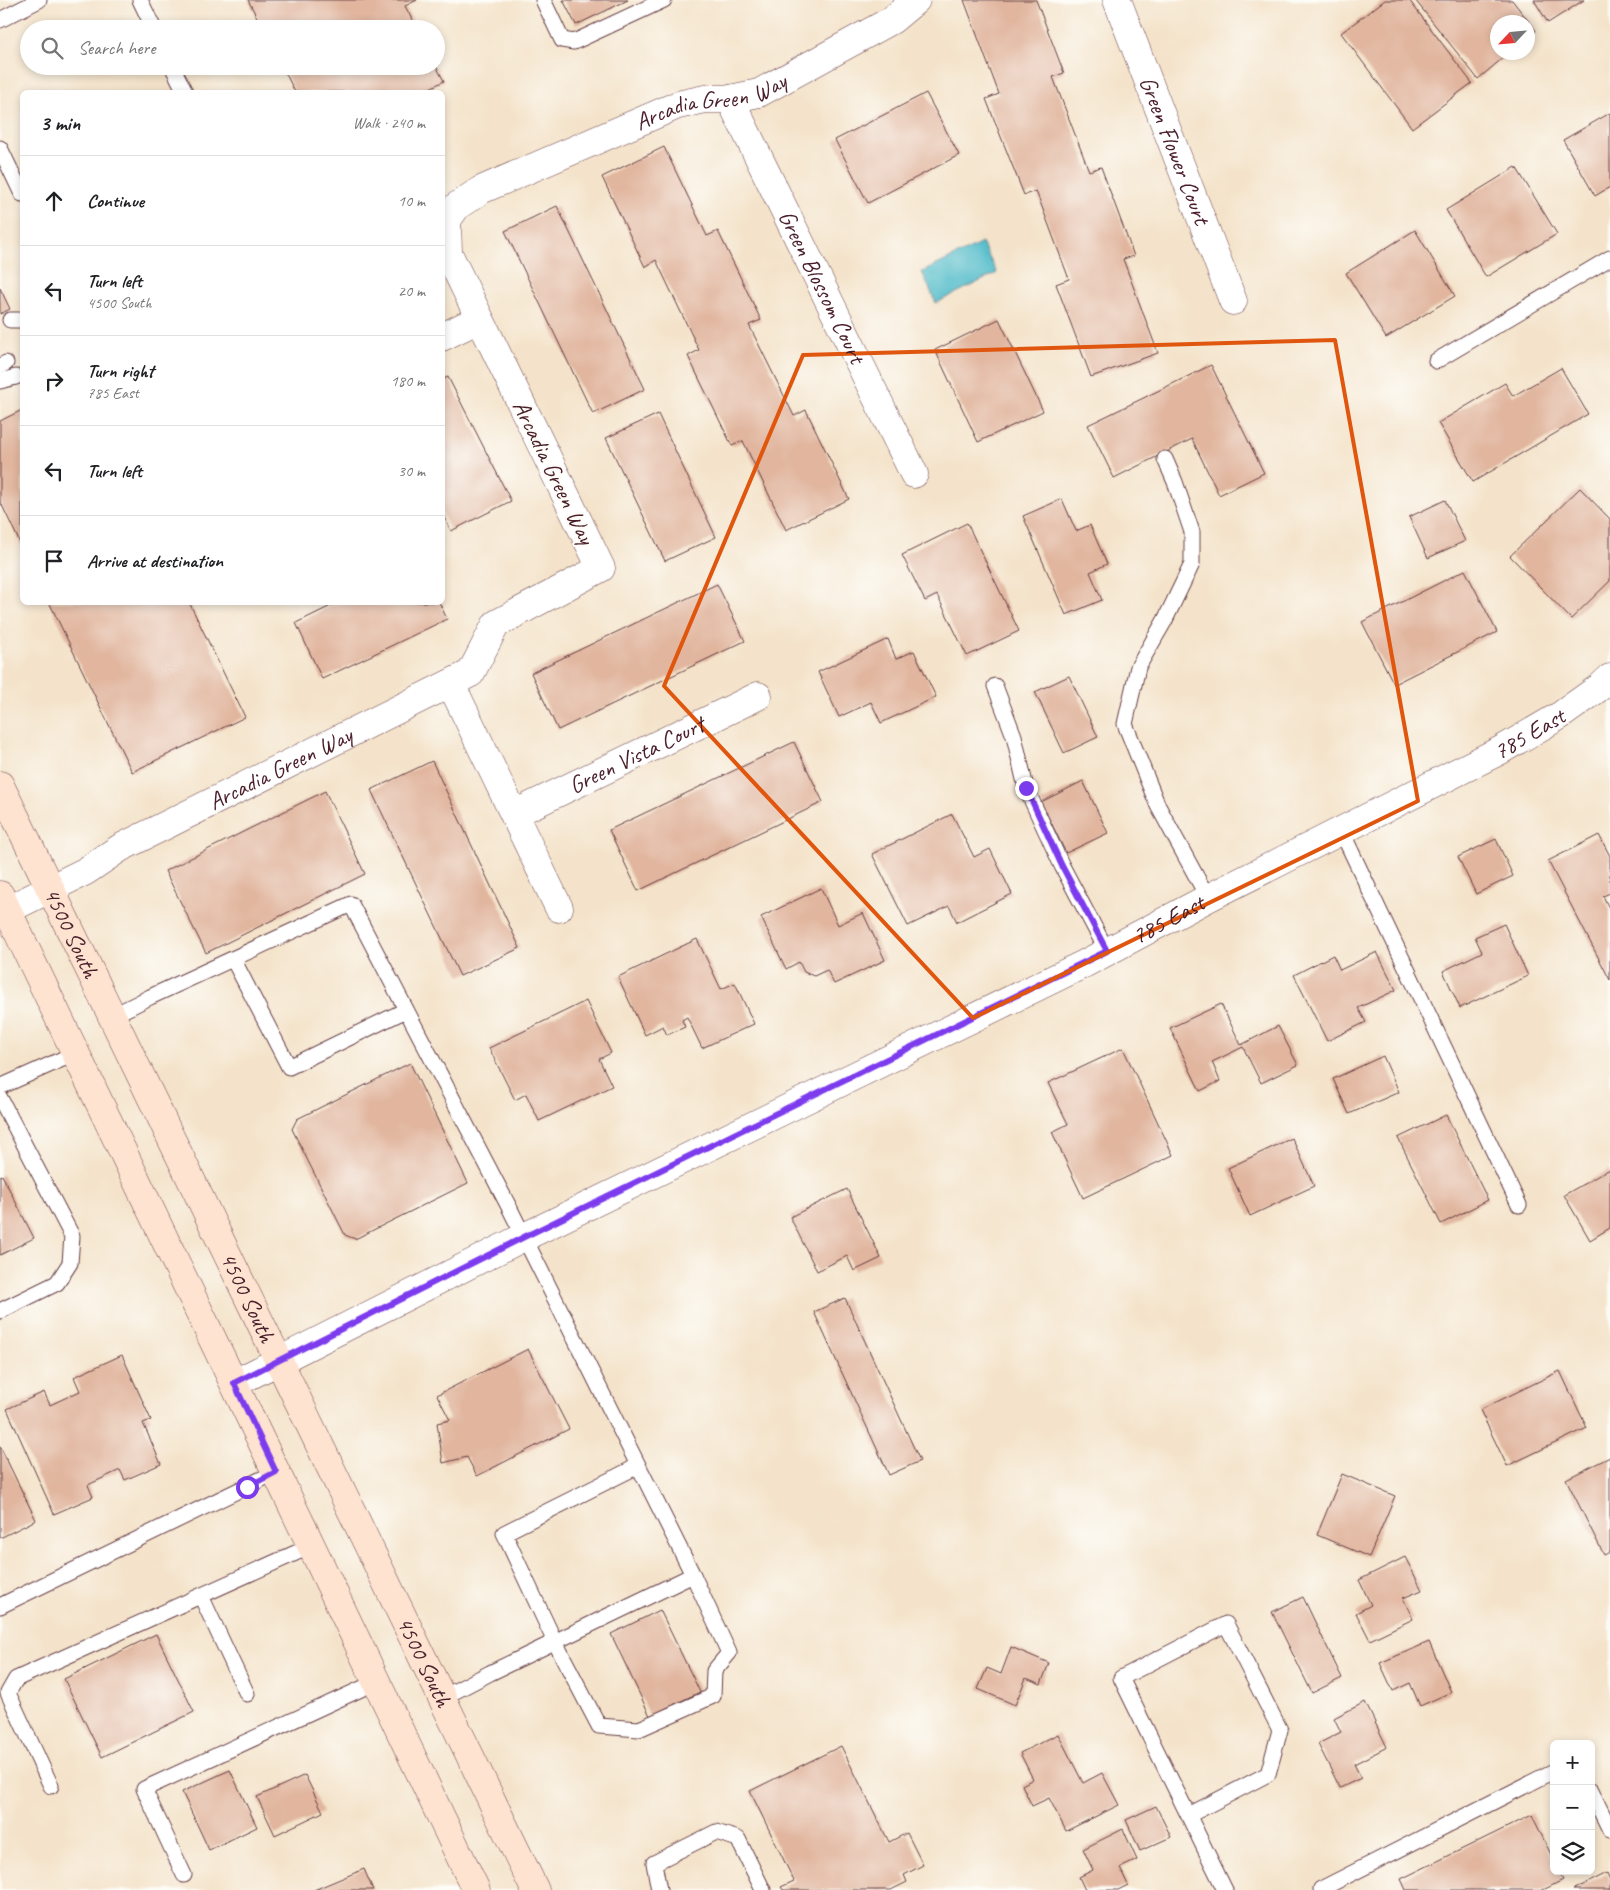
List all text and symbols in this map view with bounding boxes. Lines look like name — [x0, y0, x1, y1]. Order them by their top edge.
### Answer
north arrow — [1490, 15, 1535, 60]
search box — [20, 20, 445, 75]
icon: search — [38, 34, 66, 62]
text: Search here — [78, 36, 155, 60]
street label: Arcadia Green Way — [630, 65, 793, 137]
street label: Green Flower Court — [1133, 72, 1218, 230]
text: 3 min — [40, 110, 80, 136]
text: Walk · 240 m — [353, 113, 425, 133]
icon: ahead — [40, 187, 68, 215]
text: Continue — [87, 189, 144, 213]
text: 10 m — [398, 191, 425, 211]
street label: Green Blossom Court — [772, 205, 873, 370]
text: Turn left — [87, 269, 142, 293]
icon: left — [40, 277, 68, 305]
text: 20 m — [398, 281, 425, 301]
text: 4500 South — [87, 293, 151, 313]
text: Turn right — [87, 359, 154, 383]
icon: right — [40, 367, 68, 395]
text: 180 m — [391, 371, 425, 391]
text: 785 East — [87, 383, 139, 403]
street label: Arcadia Green Way — [506, 395, 603, 551]
icon: left — [40, 457, 68, 485]
text: Turn left — [87, 459, 142, 483]
text: 30 m — [398, 461, 425, 481]
icon: arrive — [40, 547, 68, 575]
text: Arrive at destination — [87, 549, 223, 573]
street label: 785 East — [1489, 700, 1572, 766]
street label: Green Vista Court — [564, 708, 712, 800]
street label: Arcadia Green Way — [203, 719, 359, 817]
route end — [1015, 777, 1038, 800]
street label: 4500 South — [37, 883, 107, 984]
street label: 785 East — [1127, 887, 1211, 951]
street label: 4500 South — [213, 1247, 283, 1348]
route start — [236, 1476, 259, 1499]
street label: 4500 South — [390, 1612, 459, 1713]
map controls — [1550, 1740, 1595, 1875]
button: + — [1550, 1740, 1595, 1785]
button: − — [1550, 1785, 1595, 1830]
button: layers — [1550, 1830, 1595, 1875]

